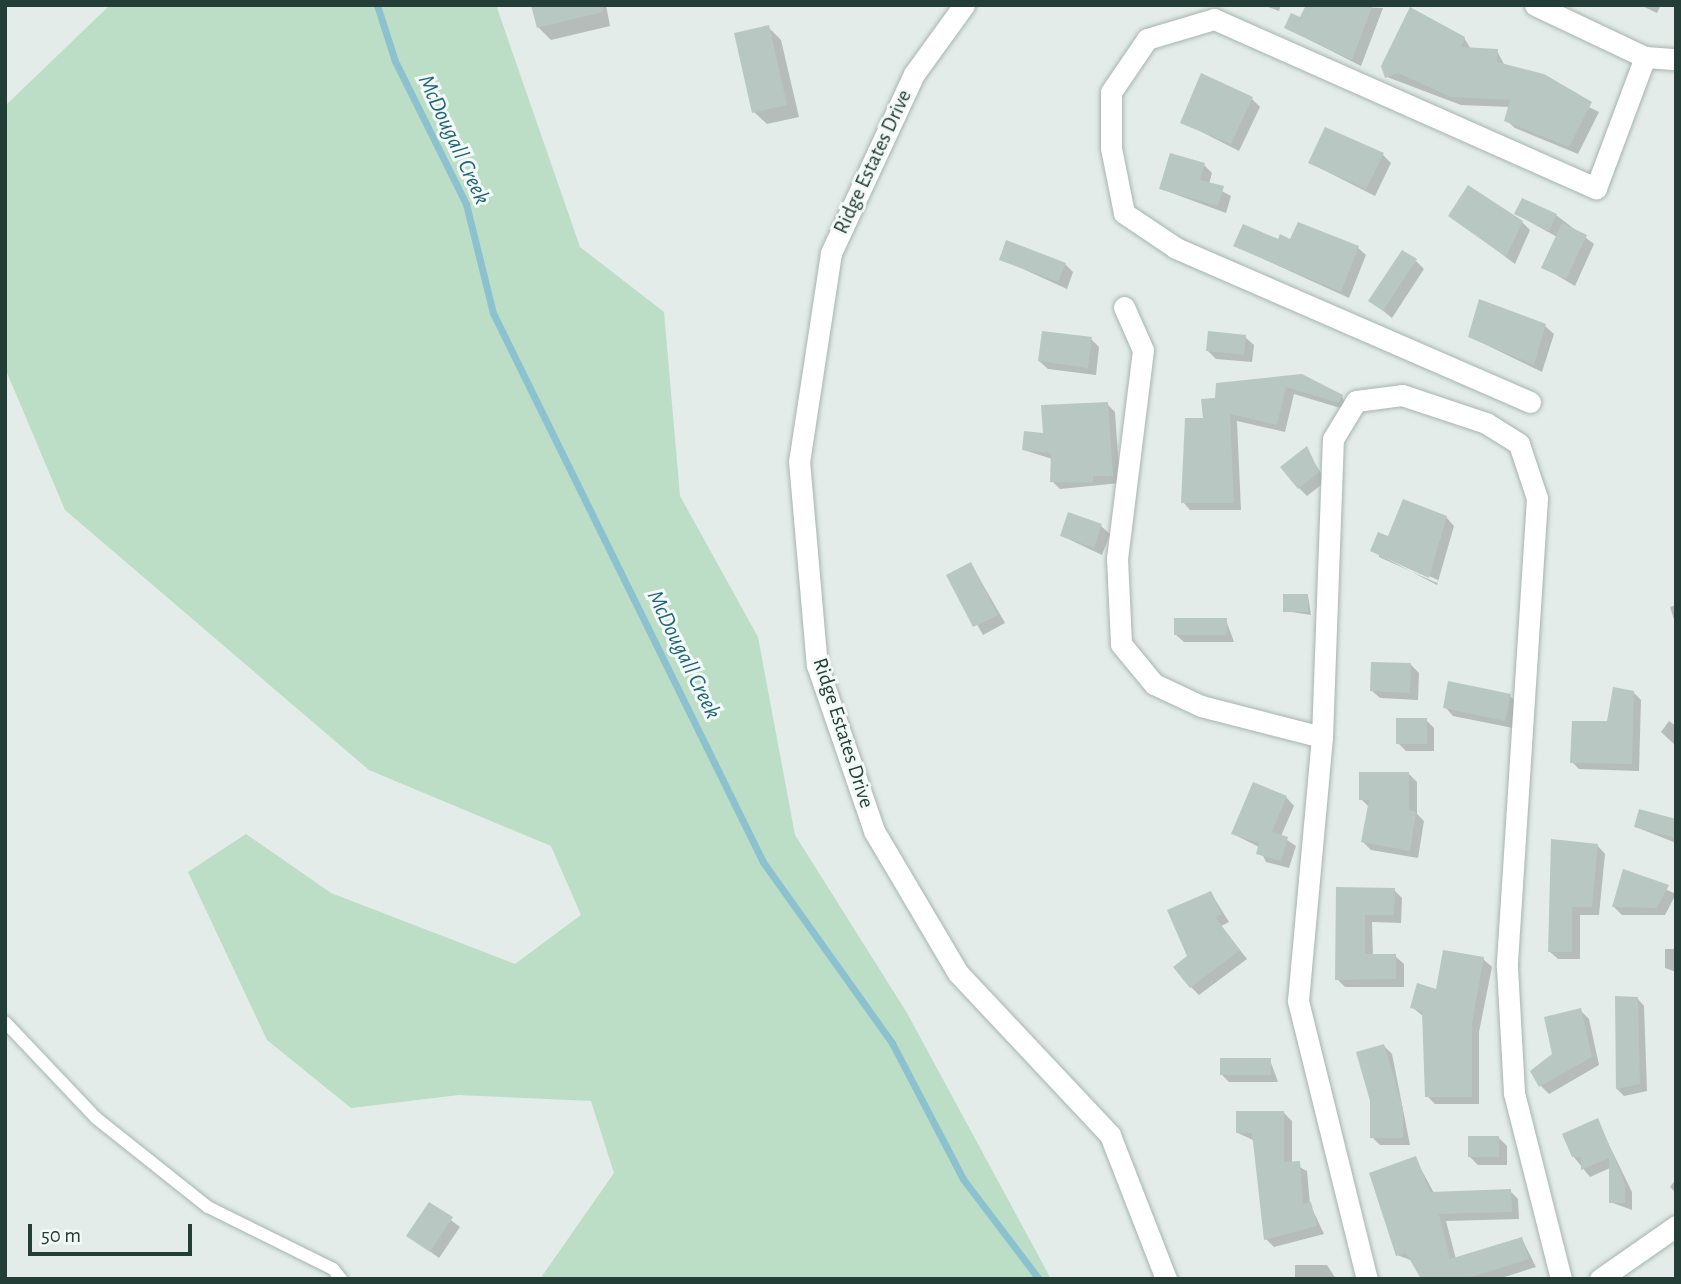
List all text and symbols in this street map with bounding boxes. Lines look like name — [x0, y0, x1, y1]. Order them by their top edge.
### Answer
water label: McDougall Creek — [411, 71, 495, 209]
street label: Ridge Estates Drive — [829, 86, 917, 238]
water label: McDougall Creek — [640, 586, 726, 724]
street label: Ridge Estates Drive — [807, 655, 879, 811]
scale bar — [32, 1210, 196, 1254]
text: 50 m — [41, 1225, 81, 1246]

